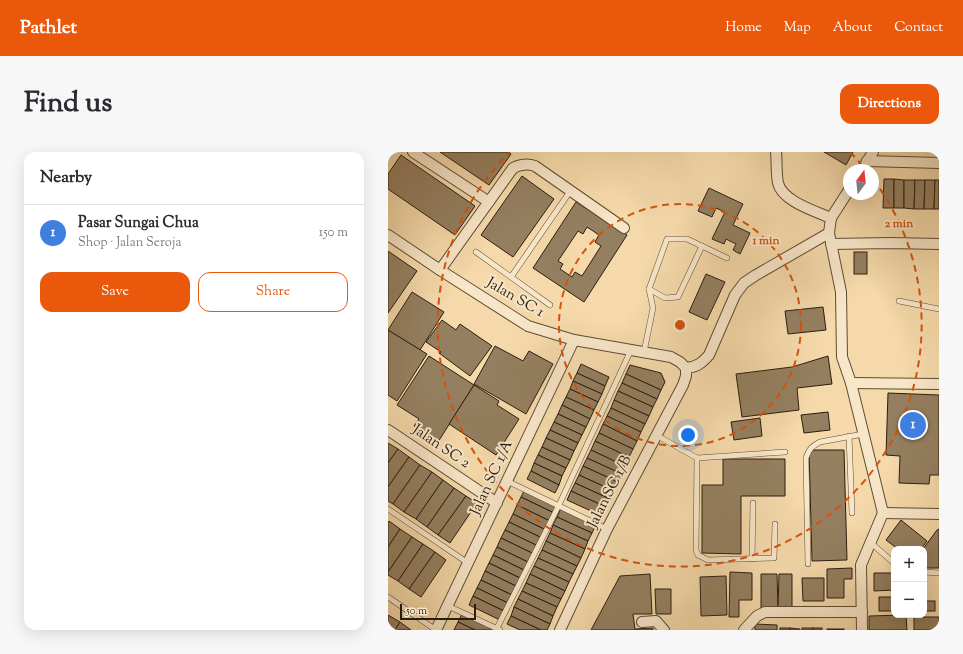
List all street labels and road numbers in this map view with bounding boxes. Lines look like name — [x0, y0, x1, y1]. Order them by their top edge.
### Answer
street label: Jalan SC 1 — [481, 272, 548, 323]
street label: Jalan SC 2 — [407, 419, 474, 474]
street label: Jalan SC 1/A — [465, 437, 519, 520]
street label: Jalan SC 1/B — [582, 452, 638, 533]

